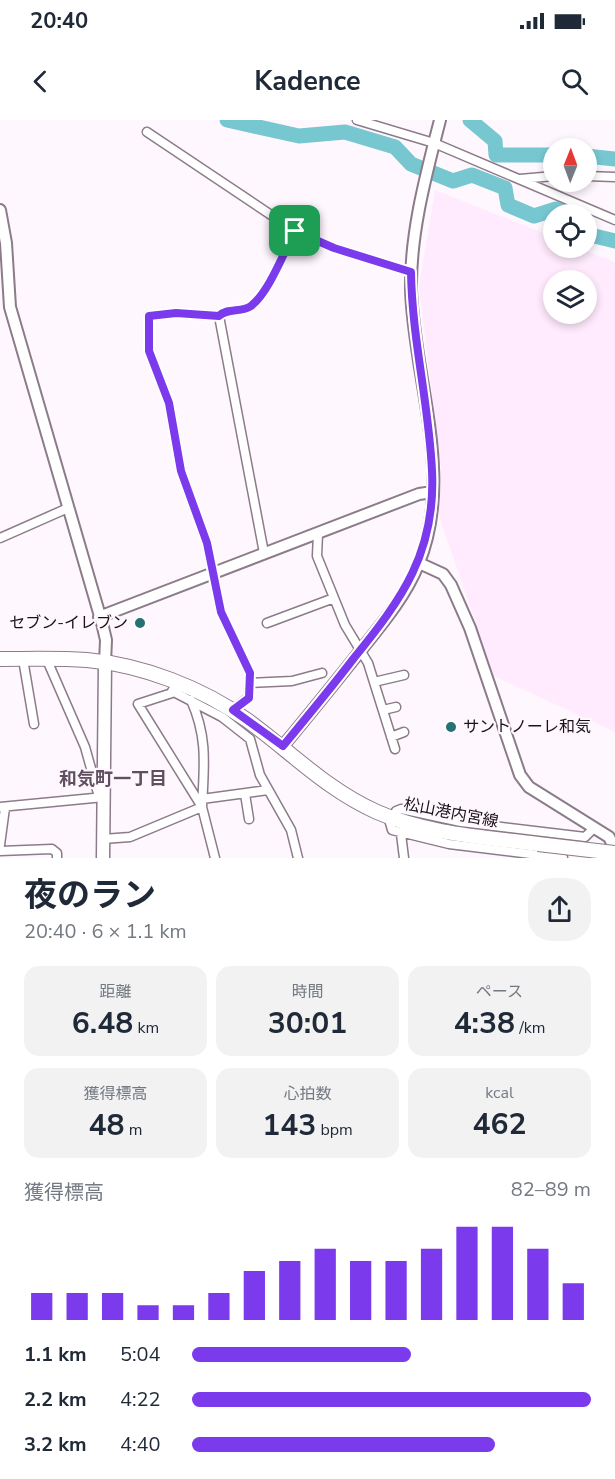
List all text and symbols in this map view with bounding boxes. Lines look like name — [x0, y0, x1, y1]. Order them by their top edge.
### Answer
text: 20:40 — [30, 6, 88, 36]
text: Kadence — [254, 63, 361, 100]
icon: back — [24, 65, 57, 98]
icon: search — [558, 65, 591, 98]
north arrow — [543, 138, 597, 192]
map controls — [543, 138, 597, 324]
button: locate — [543, 204, 597, 258]
pin — [269, 205, 320, 256]
icon: arrive — [278, 214, 311, 247]
button: layers — [543, 270, 597, 324]
place label: セブン-イレブン — [9, 612, 128, 634]
marker: セブン-イレブン — [133, 616, 147, 630]
place label: サントノーレ和気 — [463, 716, 591, 738]
marker: サントノーレ和気 — [444, 720, 458, 734]
district label: 和気町一丁目 — [59, 767, 167, 791]
street label: 松山港内宮線 — [402, 793, 500, 833]
text: 夜のラン — [24, 873, 156, 918]
button: share — [528, 878, 591, 941]
text: 20:40 · 6 × 1.1 km — [24, 918, 187, 945]
text: 距離 — [99, 981, 132, 1003]
text: 時間 — [291, 981, 324, 1003]
text: ペース — [476, 981, 523, 1003]
text: 6.48 — [72, 1003, 133, 1044]
text: 30:01 — [268, 1003, 347, 1044]
text: 4:38 — [454, 1003, 515, 1044]
text: km — [133, 1017, 159, 1039]
text: /km — [515, 1017, 545, 1039]
text: kcal — [485, 1082, 514, 1104]
text: 獲得標高 — [83, 1083, 148, 1105]
text: 心拍数 — [283, 1083, 332, 1105]
text: 462 — [473, 1104, 527, 1145]
text: 48 — [89, 1105, 125, 1146]
text: 143 — [262, 1105, 316, 1146]
text: m — [125, 1119, 142, 1141]
text: bpm — [316, 1119, 353, 1141]
text: 82–89 m — [511, 1176, 591, 1203]
text: 獲得標高 — [24, 1179, 104, 1206]
text: 1.1 km — [24, 1341, 87, 1368]
text: 5:04 — [120, 1341, 161, 1368]
text: 2.2 km — [24, 1386, 87, 1413]
text: 4:22 — [120, 1386, 161, 1413]
text: 3.2 km — [24, 1431, 87, 1458]
text: 4:40 — [120, 1431, 161, 1458]

